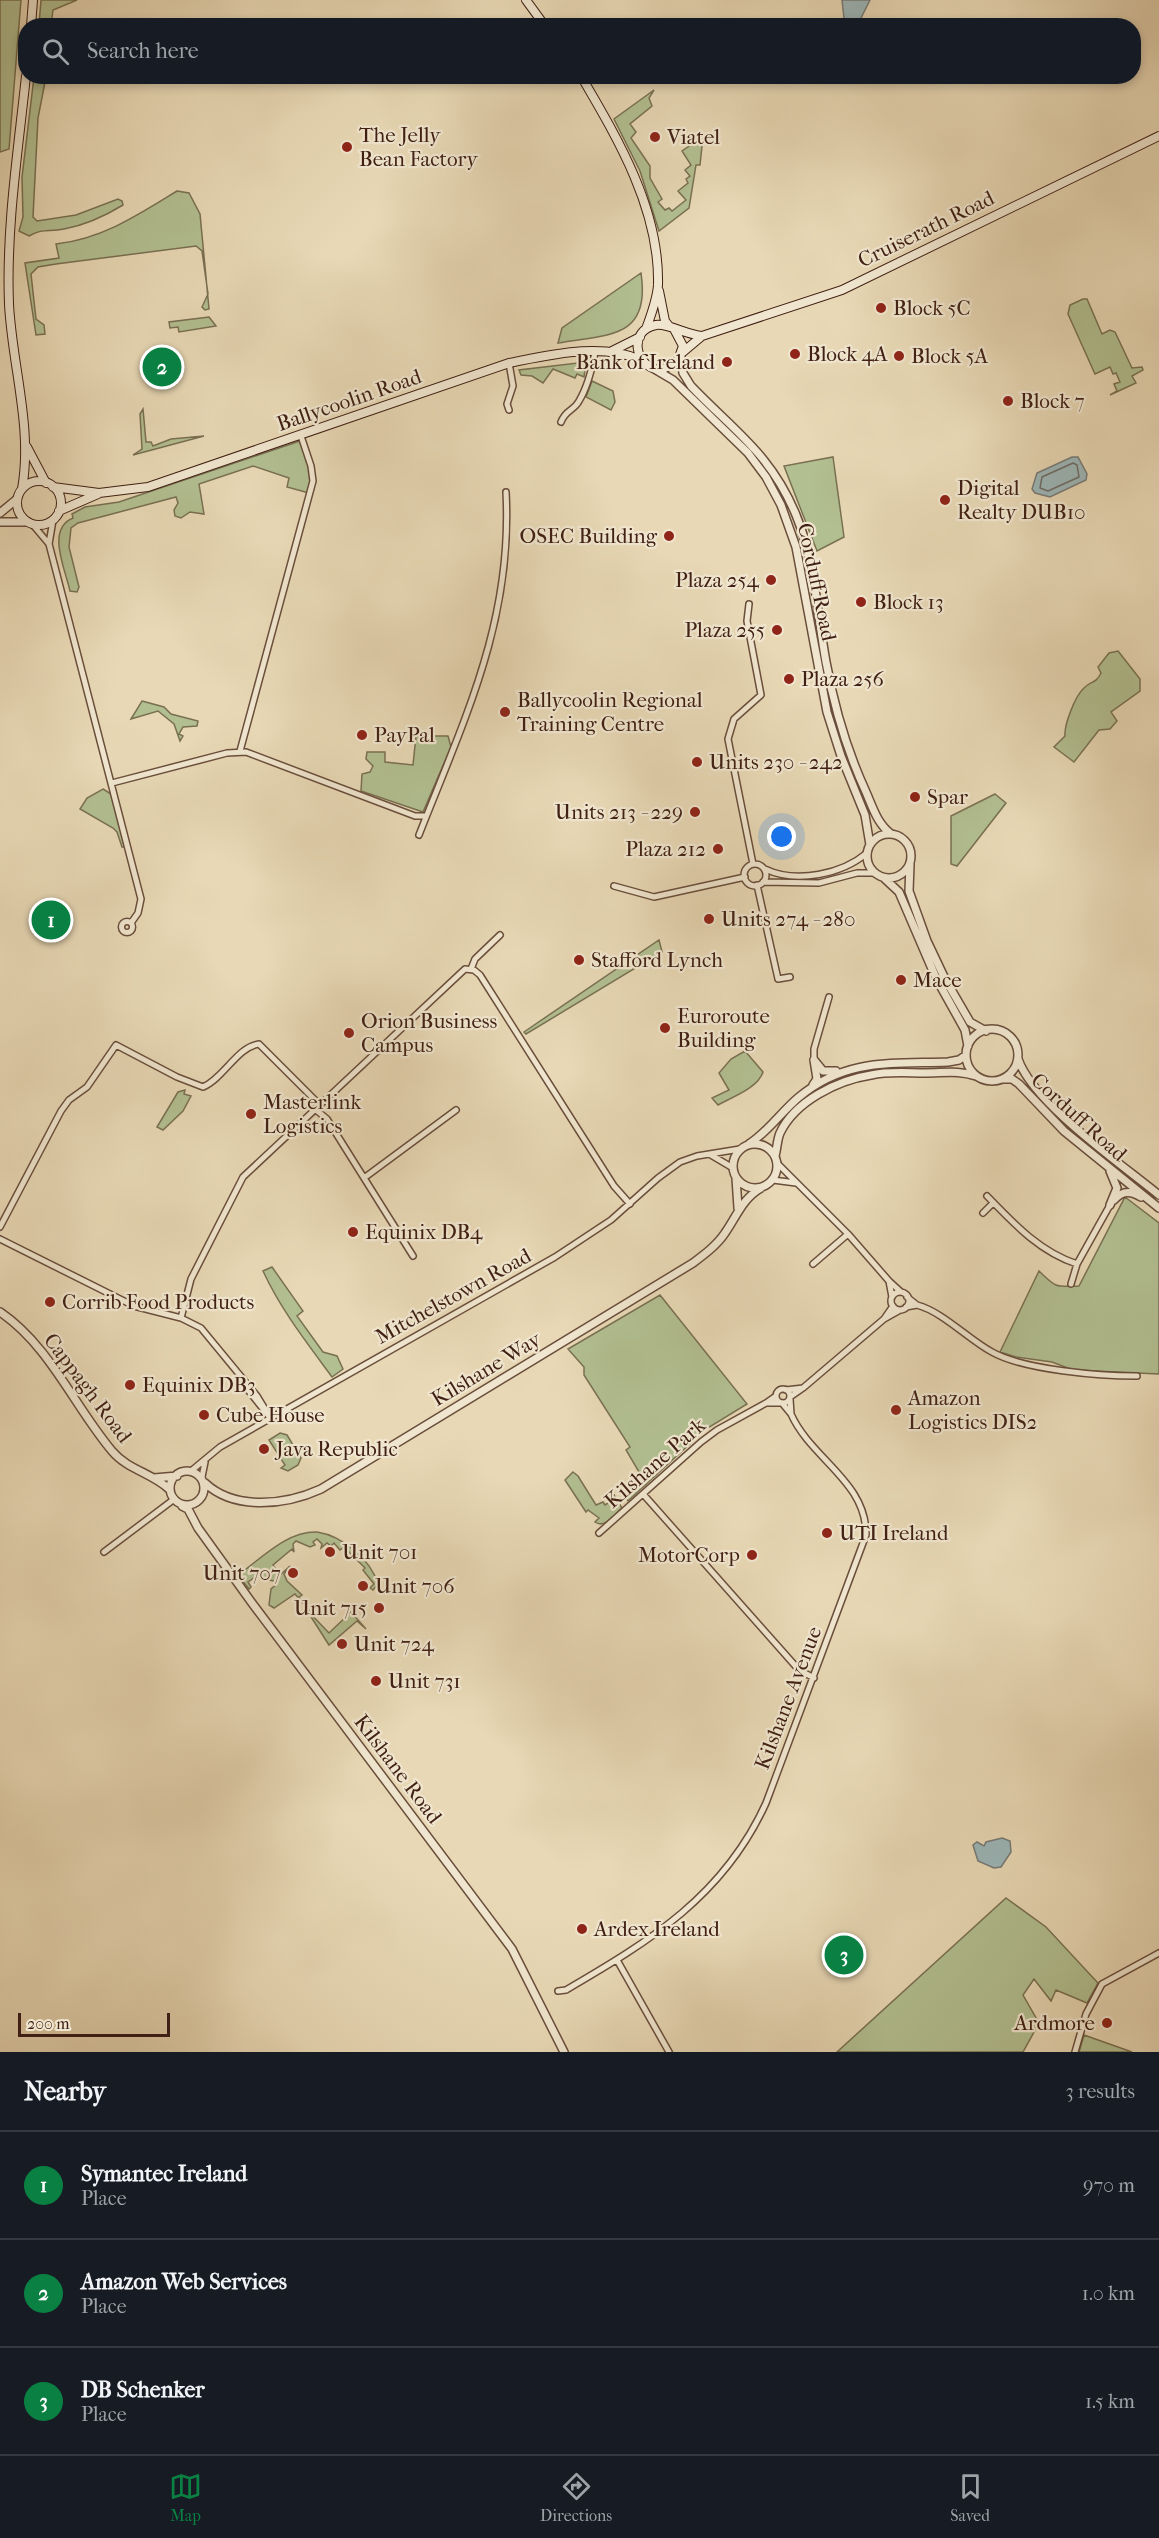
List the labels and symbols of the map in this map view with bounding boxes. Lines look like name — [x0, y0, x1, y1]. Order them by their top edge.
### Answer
place label: The Jelly Bean Factory — [359, 123, 478, 171]
place label: Viatel — [666, 125, 720, 149]
marker: Viatel — [648, 130, 662, 144]
marker: The Jelly Bean Factory — [340, 140, 354, 154]
street label: Cruiserath Road — [854, 185, 998, 272]
place label: Block 5C — [893, 296, 971, 320]
marker: Block 5C — [874, 301, 888, 315]
place label: Block 4A — [807, 342, 888, 366]
pin: 2 — [142, 344, 182, 389]
place label: Block 5A — [911, 344, 989, 368]
marker: Block 4A — [788, 347, 802, 361]
marker: Block 5A — [892, 349, 906, 363]
place label: Bank of Ireland — [576, 350, 716, 374]
marker: Bank of Ireland — [720, 355, 734, 369]
street label: Ballycoolin Road — [274, 364, 425, 436]
place label: Block 7 — [1020, 389, 1085, 413]
marker: Block 7 — [1001, 394, 1015, 408]
place label: Digital Realty DUB10 — [957, 476, 1086, 524]
marker: Digital Realty DUB10 — [938, 493, 952, 507]
street label: Corduff Road — [793, 521, 841, 644]
place label: OSEC Building — [520, 524, 658, 548]
marker: OSEC Building — [662, 529, 676, 543]
place label: Plaza 254 — [675, 568, 760, 592]
marker: Plaza 254 — [764, 573, 778, 587]
place label: Block 13 — [873, 590, 944, 614]
marker: Block 13 — [854, 595, 868, 609]
place label: Plaza 255 — [684, 618, 765, 642]
marker: Plaza 255 — [770, 623, 784, 637]
place label: Plaza 256 — [801, 667, 885, 691]
marker: Plaza 256 — [782, 672, 796, 686]
place label: Ballycoolin Regional Training Centre — [517, 688, 703, 736]
marker: Ballycoolin Regional Training Centre — [498, 705, 512, 719]
place label: PayPal — [374, 723, 435, 747]
marker: PayPal — [355, 728, 369, 742]
place label: Units 230 - 242 — [709, 750, 843, 774]
marker: Units 230 - 242 — [690, 755, 704, 769]
place label: Spar — [927, 785, 968, 809]
marker: Spar — [908, 790, 922, 804]
place label: Units 213 - 229 — [555, 800, 683, 824]
marker: Units 213 - 229 — [688, 805, 702, 819]
your location — [767, 822, 796, 851]
place label: Plaza 212 — [625, 837, 706, 861]
marker: Plaza 212 — [711, 842, 725, 856]
pin: 1 — [32, 898, 70, 942]
place label: Units 274 - 280 — [721, 907, 855, 931]
marker: Units 274 - 280 — [702, 912, 716, 926]
place label: Stafford Lynch — [591, 948, 723, 972]
marker: Stafford Lynch — [572, 953, 586, 967]
place label: Mace — [913, 968, 962, 992]
marker: Mace — [894, 973, 908, 987]
place label: Euroroute Building — [677, 1004, 770, 1052]
place label: Orion Business Campus — [361, 1009, 498, 1057]
marker: Euroroute Building — [658, 1021, 672, 1035]
marker: Orion Business Campus — [342, 1026, 356, 1040]
street label: Corduff Road — [1026, 1068, 1132, 1167]
place label: Masterlink Logistics — [263, 1090, 362, 1138]
marker: Masterlink Logistics — [244, 1107, 258, 1121]
place label: Equinix DB4 — [365, 1220, 483, 1244]
marker: Equinix DB4 — [346, 1225, 360, 1239]
street label: Mitchelstown Road — [371, 1243, 536, 1349]
place label: Corrib Food Products — [62, 1290, 255, 1314]
marker: Corrib Food Products — [43, 1295, 57, 1309]
street label: Kilshane Way — [427, 1327, 546, 1411]
street label: Cappagh Road — [39, 1329, 137, 1448]
place label: Equinix DB3 — [142, 1373, 256, 1397]
marker: Equinix DB3 — [123, 1378, 137, 1392]
place label: Amazon Logistics DIS2 — [907, 1386, 1038, 1434]
place label: Cube House — [216, 1403, 325, 1427]
marker: Amazon Logistics DIS2 — [889, 1403, 903, 1417]
marker: Cube House — [197, 1408, 211, 1422]
street label: Kilshane Park — [600, 1413, 710, 1513]
place label: Java Republic — [274, 1437, 398, 1461]
marker: Java Republic — [257, 1442, 271, 1456]
place label: UTI Ireland — [839, 1521, 949, 1545]
marker: UTI Ireland — [820, 1526, 834, 1540]
place label: Unit 701 — [342, 1540, 418, 1564]
place label: MotorCorp — [638, 1543, 740, 1567]
marker: Unit 701 — [323, 1545, 337, 1559]
marker: MotorCorp — [745, 1548, 759, 1562]
place label: Unit 707 — [203, 1561, 281, 1585]
marker: Unit 707 — [286, 1566, 300, 1580]
place label: Unit 706 — [375, 1574, 455, 1598]
marker: Unit 706 — [356, 1579, 370, 1593]
place label: Unit 715 — [294, 1596, 367, 1620]
marker: Unit 715 — [372, 1601, 386, 1615]
street label: Kilshane Avenue — [750, 1623, 826, 1773]
place label: Unit 724 — [354, 1632, 434, 1656]
marker: Unit 724 — [335, 1637, 349, 1651]
place label: Unit 731 — [388, 1669, 461, 1693]
marker: Unit 731 — [369, 1674, 383, 1688]
street label: Kilshane Road — [349, 1710, 447, 1829]
place label: Ardex Ireland — [593, 1917, 720, 1941]
marker: Ardex Ireland — [575, 1922, 589, 1936]
pin: 3 — [824, 1932, 864, 1978]
scale bar — [18, 2010, 170, 2038]
place label: Ardmore — [1013, 2011, 1095, 2035]
marker: Ardmore — [1100, 2016, 1114, 2030]

